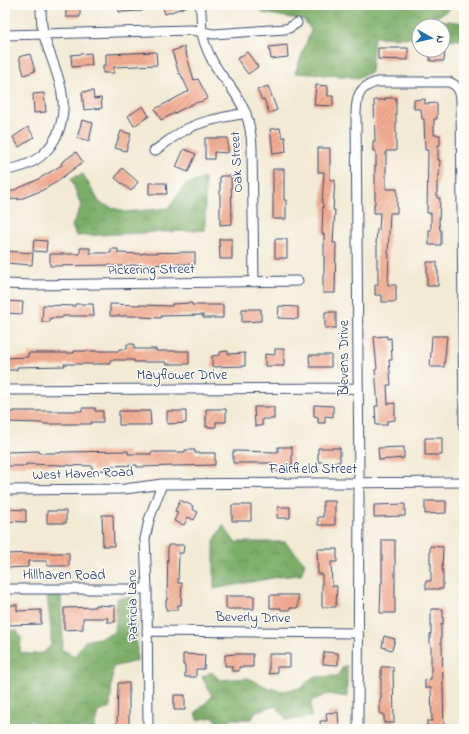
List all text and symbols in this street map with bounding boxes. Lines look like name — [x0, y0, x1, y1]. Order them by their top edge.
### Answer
north arrow — [411, 18, 451, 58]
text: N — [431, 34, 448, 44]
street label: Oak Street — [225, 130, 249, 193]
street label: Pickering Street — [107, 259, 195, 282]
street label: Blevens Drive — [334, 319, 355, 397]
street label: Mayflower Drive — [137, 365, 228, 387]
street label: Fairfield Street — [268, 459, 357, 480]
street label: West Haven Road — [32, 462, 134, 486]
street label: Hillhaven Road — [23, 565, 105, 586]
street label: Patricia Lane — [122, 568, 144, 641]
street label: Beverly Drive — [214, 607, 291, 630]

